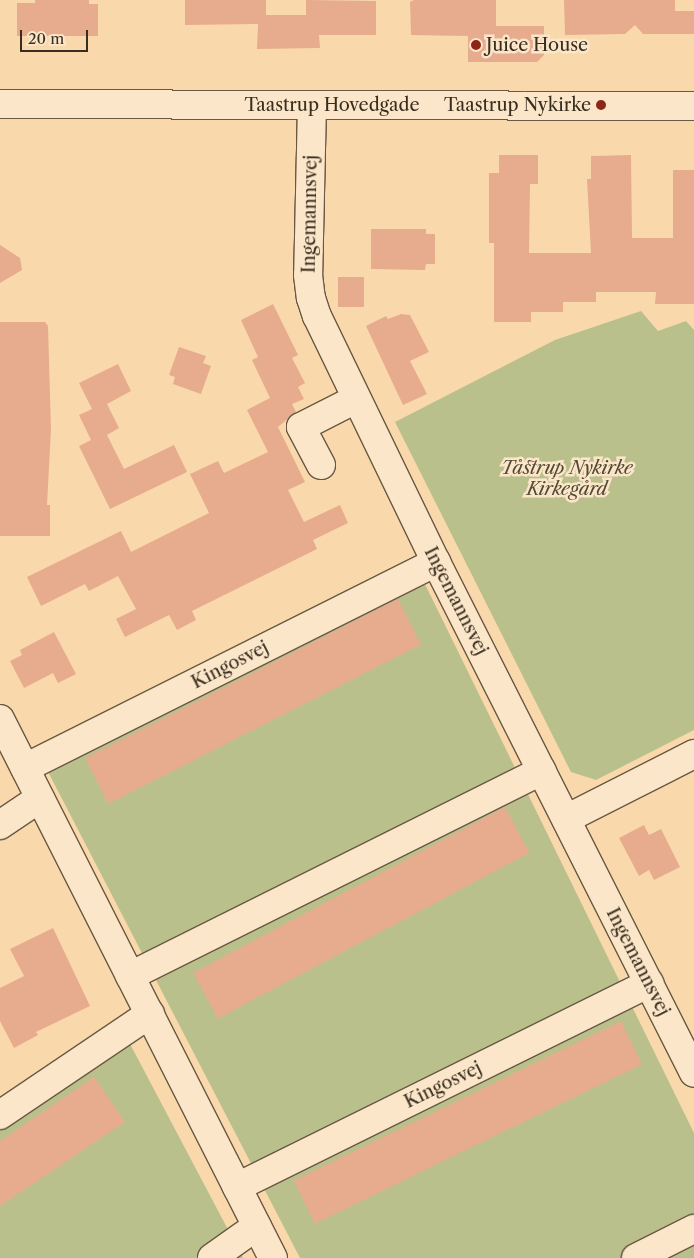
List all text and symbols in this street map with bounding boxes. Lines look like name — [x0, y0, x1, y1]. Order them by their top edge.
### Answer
scale bar — [22, 20, 90, 52]
text: 20 m — [28, 29, 64, 48]
place label: Juice House — [486, 34, 588, 56]
marker: Juice House — [470, 39, 482, 51]
street label: Taastrup Hovedgade — [244, 94, 420, 116]
place label: Taastrup Nykirke — [444, 94, 591, 116]
marker: Taastrup Nykirke — [595, 99, 607, 111]
street label: Ingemannsvej — [298, 155, 322, 273]
park label: Tåstrup Nykirke Kirkegård — [501, 458, 633, 500]
street label: Ingemannsvej — [419, 543, 493, 659]
street label: Kingosvej — [188, 636, 272, 694]
street label: Ingemannsvej — [601, 904, 675, 1020]
street label: Kingosvej — [401, 1057, 485, 1113]

